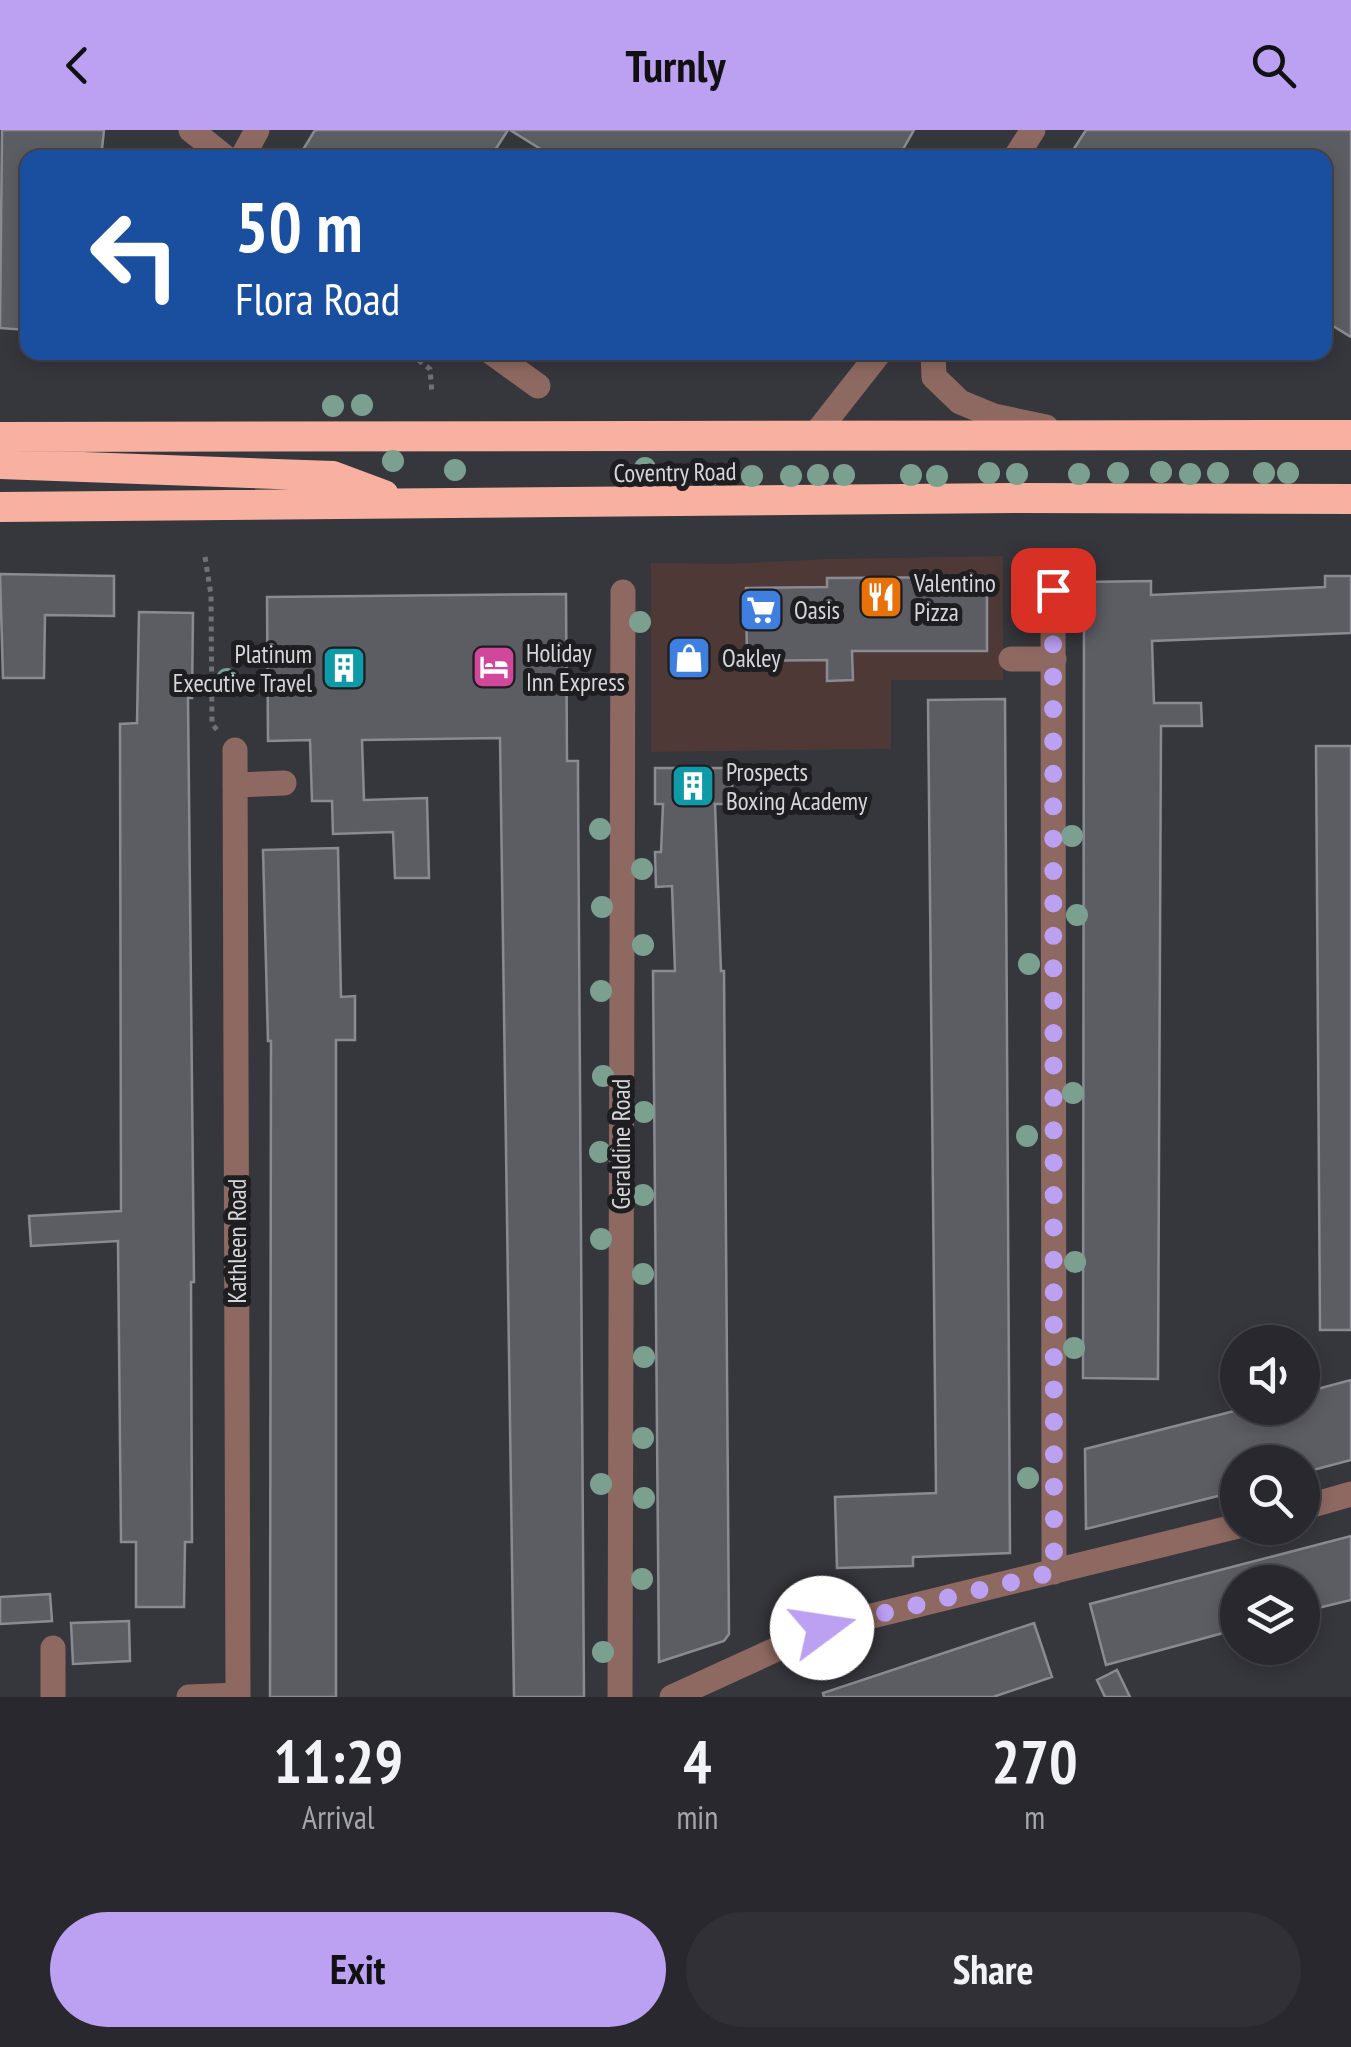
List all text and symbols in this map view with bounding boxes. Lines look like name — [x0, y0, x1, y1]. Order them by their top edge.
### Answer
text: Turnly — [626, 36, 725, 94]
icon: back — [50, 38, 105, 93]
icon: search — [1246, 38, 1301, 93]
text: 50 m — [235, 181, 363, 271]
icon: left — [70, 190, 200, 320]
text: Flora Road — [235, 269, 400, 327]
street label: Coventry Road — [613, 455, 737, 489]
pin — [1011, 548, 1096, 633]
icon: arrive — [1026, 563, 1081, 618]
place label: Valentino Pizza — [913, 567, 996, 628]
restaurant icon: Valentino Pizza — [858, 574, 904, 620]
supermarket icon: Oasis — [738, 587, 784, 633]
place label: Oasis — [794, 594, 840, 626]
shop icon: Oakley — [666, 635, 712, 681]
place label: Holiday Inn Express — [526, 637, 625, 698]
place label: Platinum Executive Travel — [173, 638, 312, 699]
place label: Oakley — [722, 642, 781, 674]
hotel icon: Holiday Inn Express — [471, 644, 517, 690]
building icon: Platinum Executive Travel — [321, 645, 367, 691]
place label: Prospects Boxing Academy — [726, 756, 868, 817]
building icon: Prospects Boxing Academy — [670, 763, 716, 809]
street label: Geraldine Road — [605, 1079, 637, 1209]
street label: Kathleen Road — [221, 1179, 253, 1303]
map controls — [1220, 1325, 1320, 1665]
button: sound — [1220, 1325, 1320, 1425]
button: search — [1220, 1445, 1320, 1545]
button: layers — [1220, 1565, 1320, 1665]
position arrow — [770, 1576, 874, 1680]
text: 11:29 — [273, 1722, 403, 1800]
text: 4 — [683, 1722, 712, 1800]
text: 270 — [992, 1722, 1078, 1800]
text: Arrival — [302, 1796, 374, 1838]
text: min — [676, 1796, 718, 1838]
text: m — [1024, 1796, 1045, 1838]
button: Exit — [50, 1912, 666, 2027]
button: Share — [686, 1912, 1301, 2027]

